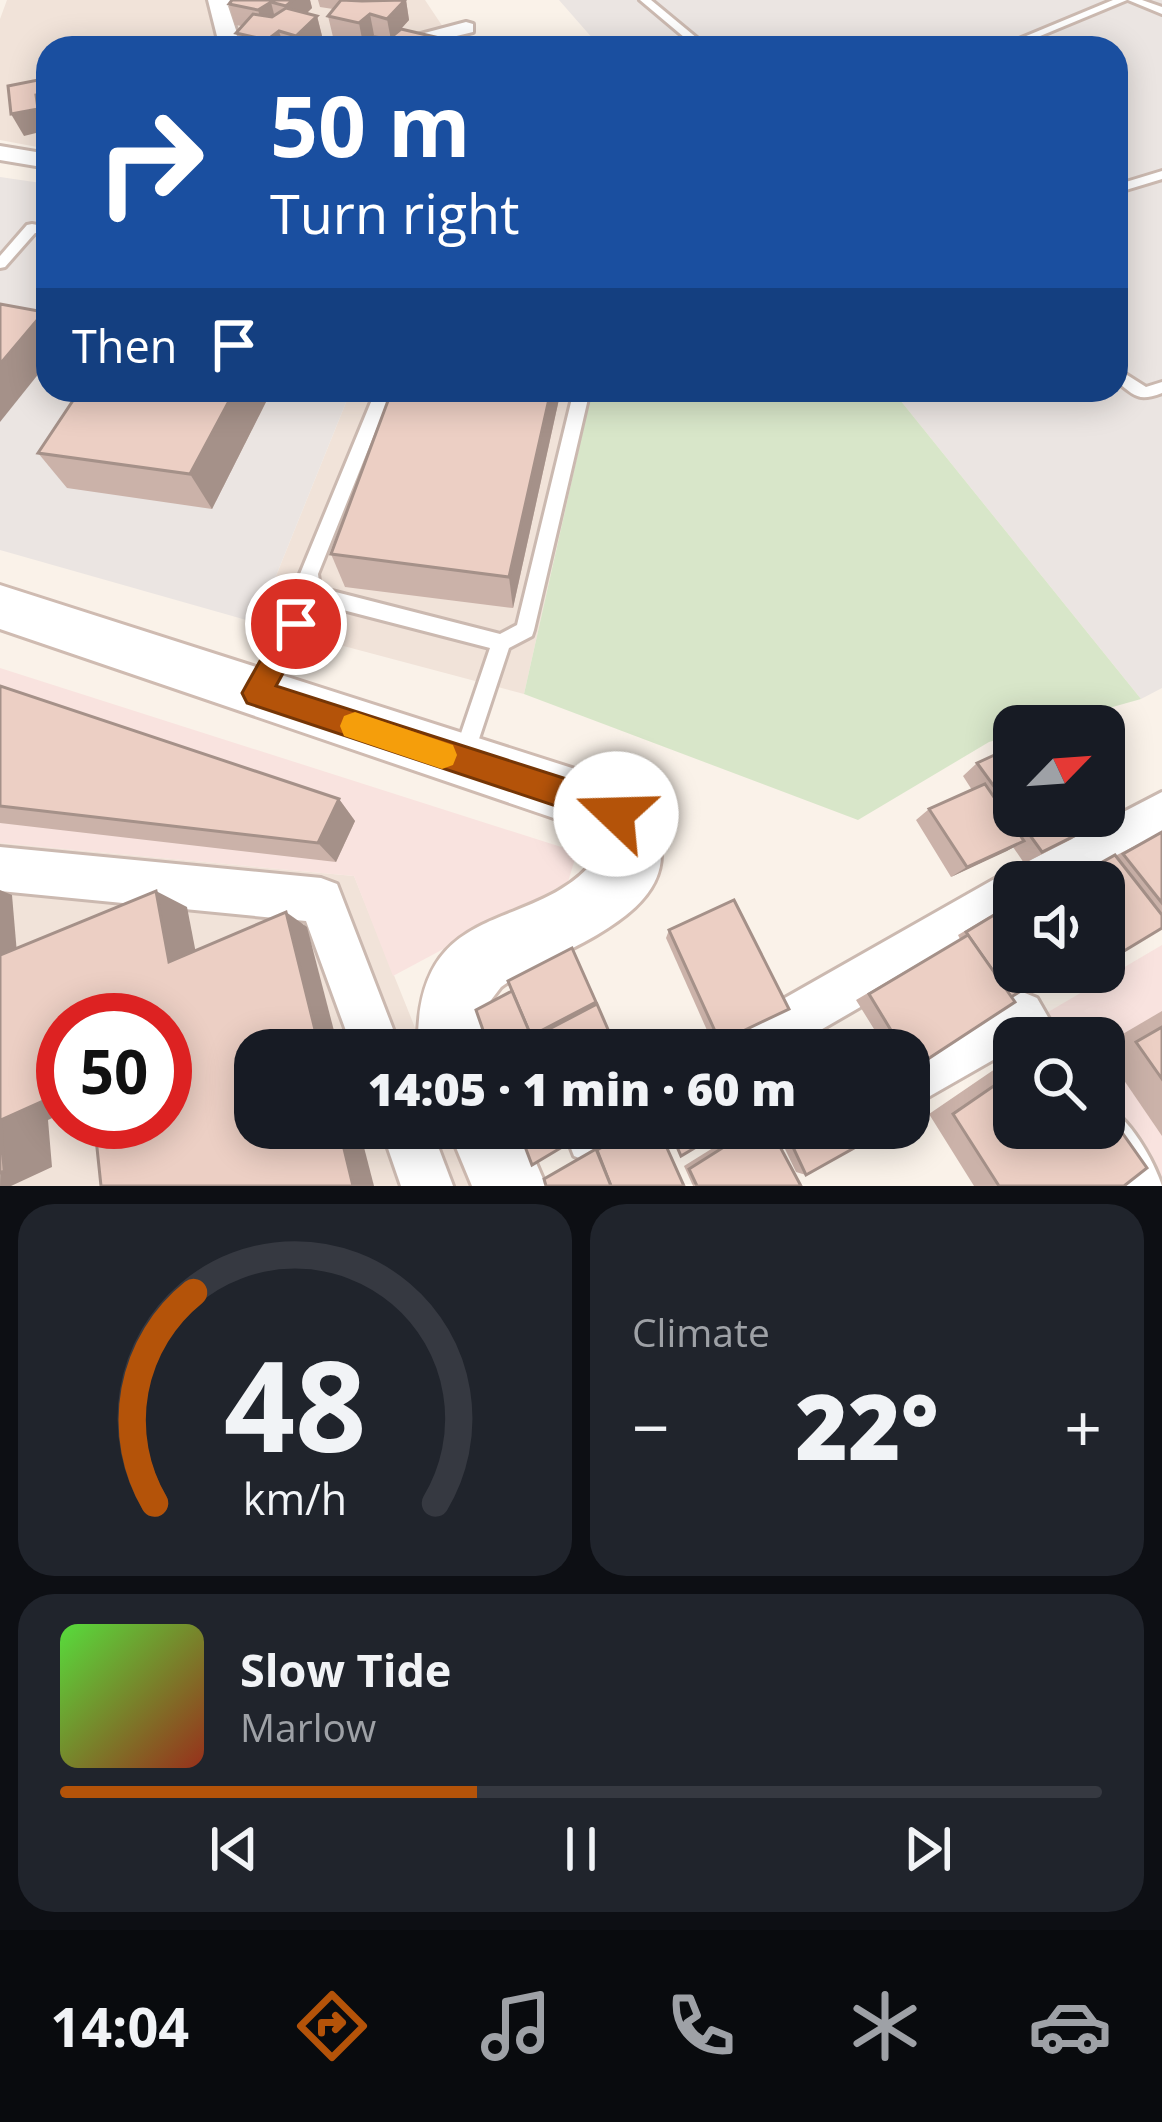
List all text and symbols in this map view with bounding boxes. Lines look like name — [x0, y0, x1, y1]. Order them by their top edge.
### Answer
text: 50 m — [270, 67, 470, 182]
icon: right — [72, 84, 228, 240]
text: Turn right — [270, 176, 519, 250]
icon: arrive — [201, 312, 267, 378]
text: Then — [72, 315, 177, 376]
pin — [245, 573, 347, 675]
icon: arrive — [263, 591, 329, 657]
north arrow — [993, 705, 1125, 837]
map controls — [993, 705, 1125, 1149]
position arrow — [553, 751, 679, 877]
button: sound — [993, 861, 1125, 993]
speed limit sign: 50 — [36, 993, 192, 1149]
button: search — [993, 1017, 1125, 1149]
text: 14:05 · 1 min · 60 m — [368, 1058, 796, 1119]
text: Climate — [632, 1305, 770, 1358]
text: 48 — [224, 1319, 366, 1489]
text: 22° — [795, 1364, 939, 1486]
text: − — [632, 1381, 670, 1471]
text: + — [1064, 1381, 1102, 1471]
text: km/h — [243, 1469, 347, 1528]
text: Slow Tide — [240, 1639, 451, 1700]
text: Marlow — [240, 1700, 376, 1753]
icon: previous — [201, 1816, 267, 1882]
icon: pause — [548, 1816, 614, 1882]
icon: next — [895, 1816, 961, 1882]
icon: directions — [290, 1984, 374, 2068]
icon: music — [474, 1984, 558, 2068]
icon: phone — [659, 1984, 743, 2068]
icon: climate — [843, 1984, 927, 2068]
icon: car — [1028, 1984, 1112, 2068]
text: 14:04 — [50, 1989, 189, 2063]

